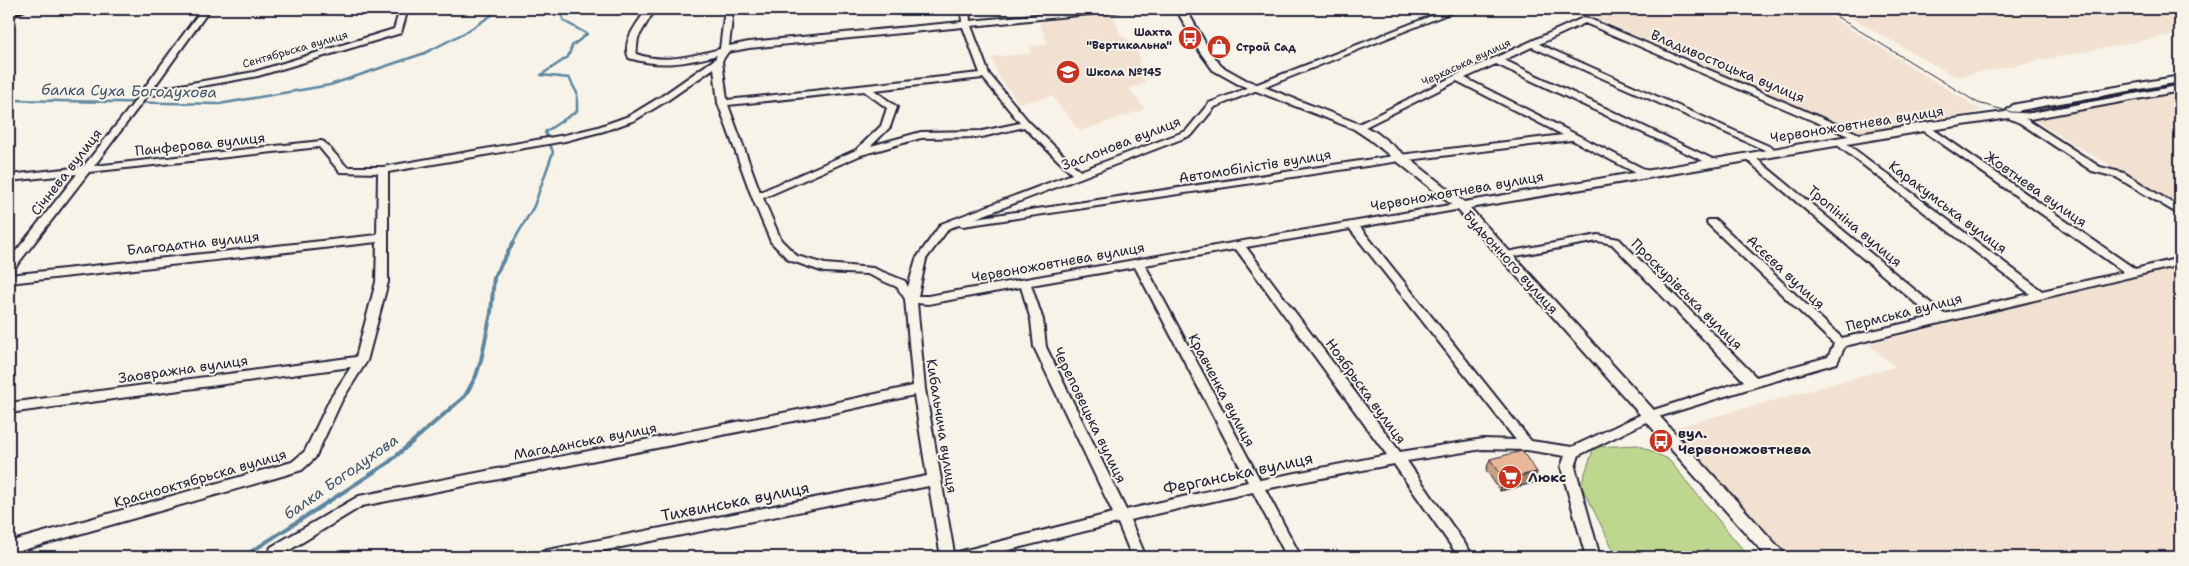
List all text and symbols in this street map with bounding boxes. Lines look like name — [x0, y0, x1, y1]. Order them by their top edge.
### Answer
place label: Шахта "Вертикальна" — [1086, 25, 1172, 53]
bus stop icon: Шахта "Вертикальна" — [1177, 25, 1203, 51]
street label: Владивостоцька вулиця — [1648, 25, 1808, 107]
street label: Сентябрьска вулиця — [241, 27, 350, 72]
shop icon: Строй Сад — [1206, 34, 1232, 60]
street label: Черкаська вулиця — [1419, 35, 1513, 90]
place label: Строй Сад — [1236, 40, 1296, 55]
school or university icon: Школа №145 — [1055, 59, 1081, 85]
place label: Школа №145 — [1086, 65, 1161, 80]
water label: балка Суха Богодухова — [41, 79, 217, 103]
street label: Червоножовтнева вулиця — [1769, 101, 1945, 147]
street label: Заслонова вулиця — [1059, 112, 1183, 174]
street label: Січнева вулиця — [26, 125, 106, 219]
street label: Панферова вулиця — [134, 128, 266, 160]
street label: Автомобілістів вулиця — [1177, 145, 1333, 187]
street label: Жовтнева вулиця — [1981, 147, 2091, 231]
street label: Каракумська вулиця — [1885, 157, 2011, 257]
street label: Червоножовтнева вулиця — [1369, 167, 1545, 215]
street label: Тропініна вулиця — [1804, 181, 1906, 271]
street label: Будьонного вулиця — [1460, 206, 1562, 318]
street label: Благодатна вулиця — [126, 227, 260, 259]
street label: Асєєва вулиця — [1743, 231, 1829, 313]
street label: Проскурівська вулиця — [1628, 235, 1746, 353]
street label: Червоножовтнева вулиця — [970, 238, 1146, 286]
street label: Пермська вулиця — [1844, 289, 1964, 335]
street label: Кравченка вулиця — [1185, 330, 1259, 450]
street label: Ноябрьска вулиця — [1322, 335, 1410, 447]
street label: Череповецька вулиця — [1049, 344, 1131, 486]
street label: Заовражна вулиця — [117, 351, 249, 387]
street label: Кибальчича вулиця — [923, 358, 961, 494]
street label: Магаданська вулиця — [512, 418, 658, 464]
place label: вул. Червоножовтнева — [1678, 424, 1811, 458]
bus stop icon: вул. Червоножовтнева — [1648, 428, 1674, 454]
water label: балка Богодухова — [280, 430, 402, 524]
street label: Краснооктябрьска вулиця — [112, 445, 288, 511]
street label: Ферганська вулиця — [1161, 447, 1315, 500]
supermarket icon: Люкс — [1497, 464, 1523, 490]
place label: Люкс — [1528, 468, 1566, 486]
street label: Тихвинська вулиця — [659, 477, 811, 526]

